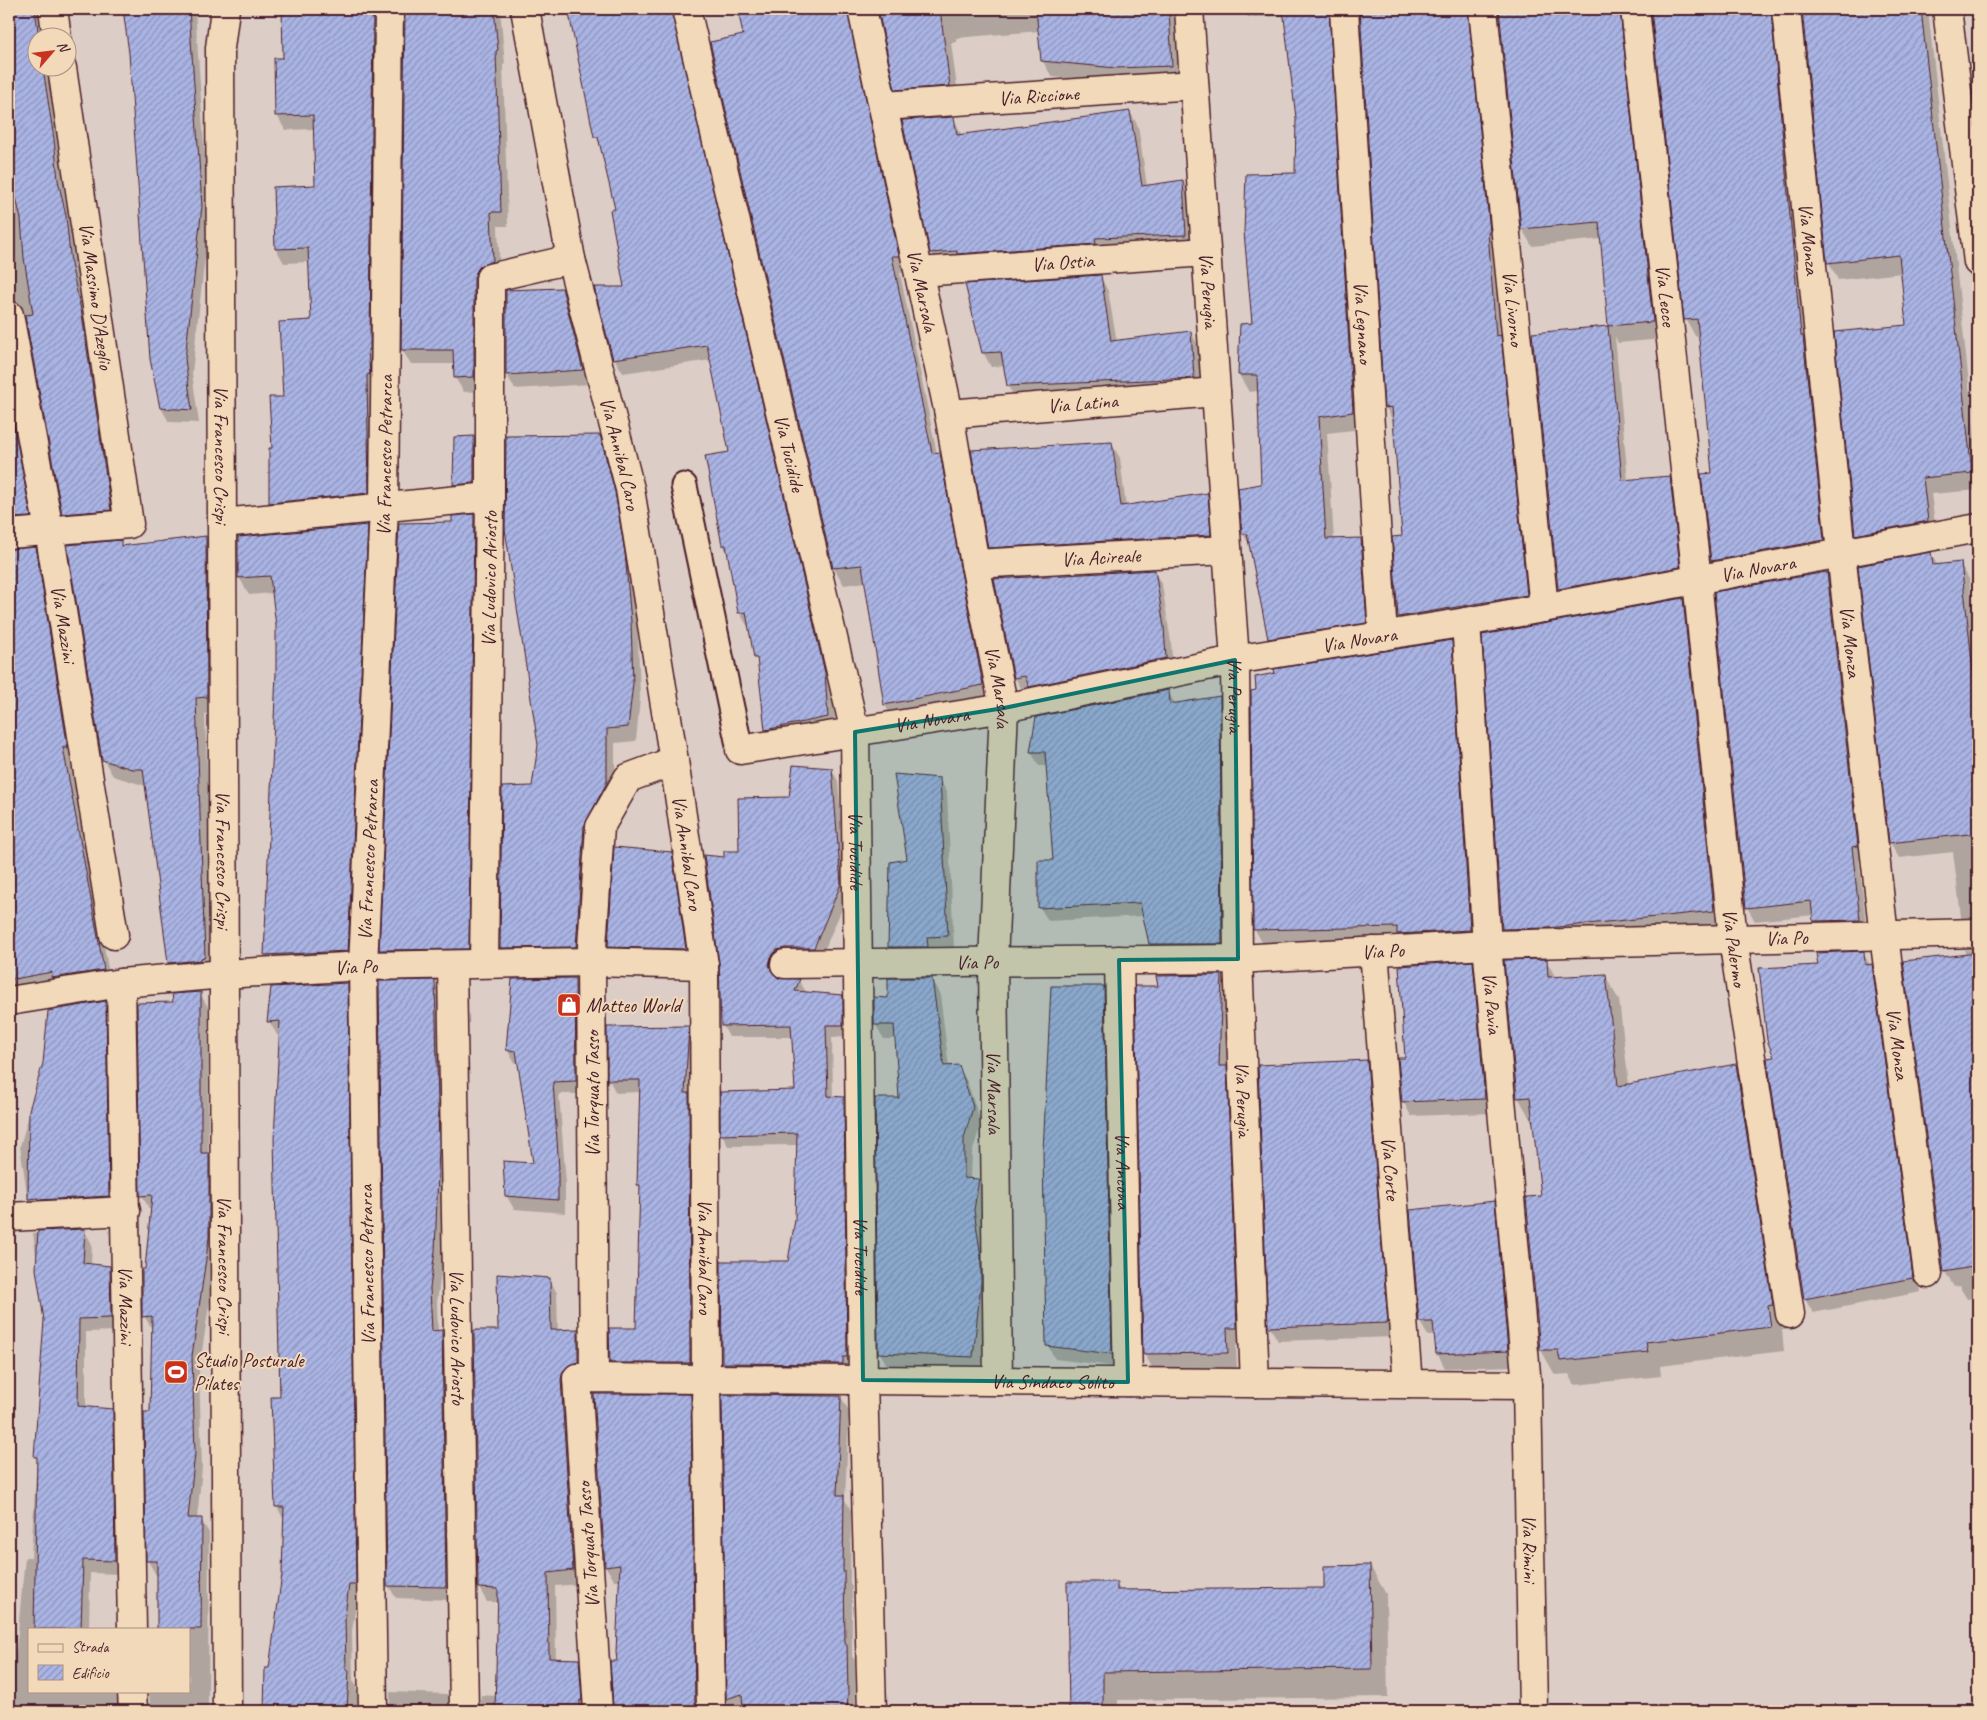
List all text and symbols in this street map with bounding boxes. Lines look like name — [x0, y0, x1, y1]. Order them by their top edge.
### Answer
north arrow — [28, 28, 78, 78]
text: N — [53, 38, 74, 56]
street label: Via Riccione — [998, 80, 1081, 111]
street label: Via Monza — [1793, 202, 1825, 277]
street label: Via Massimo D'Azeglio — [73, 221, 119, 372]
street label: Via Marsala — [902, 247, 944, 336]
street label: Via Ostia — [1031, 247, 1096, 277]
street label: Via Perugia — [1194, 252, 1224, 331]
street label: Via Lecce — [1650, 263, 1682, 329]
street label: Via Livorno — [1497, 270, 1530, 349]
street label: Via Legnano — [1348, 281, 1379, 366]
street label: Via Francesco Petrarca — [370, 373, 398, 536]
street label: Via Francesco Crispi — [209, 386, 235, 526]
street label: Via Latina — [1046, 387, 1121, 418]
street label: Via Annibal Caro — [594, 394, 646, 513]
street label: Via Tucidide — [769, 412, 811, 495]
street label: Via Ludovico Ariosto — [476, 510, 502, 647]
street label: Via Acireale — [1061, 542, 1142, 572]
street label: Via Novara — [1719, 549, 1799, 588]
street label: Via Mazzini — [46, 584, 83, 667]
street label: Via Monza — [1835, 605, 1868, 680]
street label: Via Novara — [1320, 621, 1400, 658]
street label: Via Marsala — [979, 644, 1017, 731]
street label: Via Perugia — [1222, 657, 1248, 735]
street label: Via Novara — [892, 701, 973, 738]
street label: Via Francesco Petrarca — [352, 777, 384, 941]
street label: Via Francesco Crispi — [211, 790, 236, 931]
street label: Via Annibal Caro — [667, 794, 708, 913]
street label: Via Tucidide — [843, 811, 869, 891]
street label: Via Palermo — [1718, 908, 1753, 990]
street label: Via Po — [1765, 925, 1809, 951]
street label: Via Po — [1361, 937, 1406, 965]
street label: Via Po — [956, 949, 999, 975]
street label: Via Po — [334, 953, 378, 980]
street label: Via Pavia — [1477, 971, 1508, 1037]
shop icon: Matteo World — [556, 992, 582, 1018]
place label: Matteo World — [586, 993, 684, 1018]
street label: Via Monza — [1881, 1007, 1915, 1082]
street label: Via Torquato Tasso — [580, 1029, 605, 1157]
street label: Via Marsala — [982, 1051, 1008, 1136]
street label: Via Perugia — [1230, 1061, 1258, 1139]
street label: Via Ancona — [1110, 1132, 1137, 1211]
street label: Via Corte — [1376, 1136, 1406, 1202]
street label: Via Francesco Petrarca — [353, 1183, 381, 1345]
street label: Via Francesco Crispi — [212, 1195, 238, 1336]
street label: Via Annibal Caro — [693, 1199, 718, 1315]
street label: Via Tucidide — [848, 1216, 874, 1296]
street label: Via Mazzini — [113, 1266, 140, 1346]
street label: Via Ludovico Ariosto — [444, 1269, 472, 1406]
place label: Studio Posturale Pilates — [194, 1348, 305, 1396]
sports icon: Studio Posturale Pilates — [163, 1359, 189, 1385]
street label: Via Sindaco Solito — [991, 1369, 1116, 1394]
street label: Via Torquato Tasso — [571, 1479, 605, 1609]
street label: Via Rimini — [1517, 1514, 1543, 1585]
legend — [28, 1628, 190, 1692]
text: Strada — [72, 1638, 109, 1657]
text: Edificio — [72, 1664, 110, 1683]

